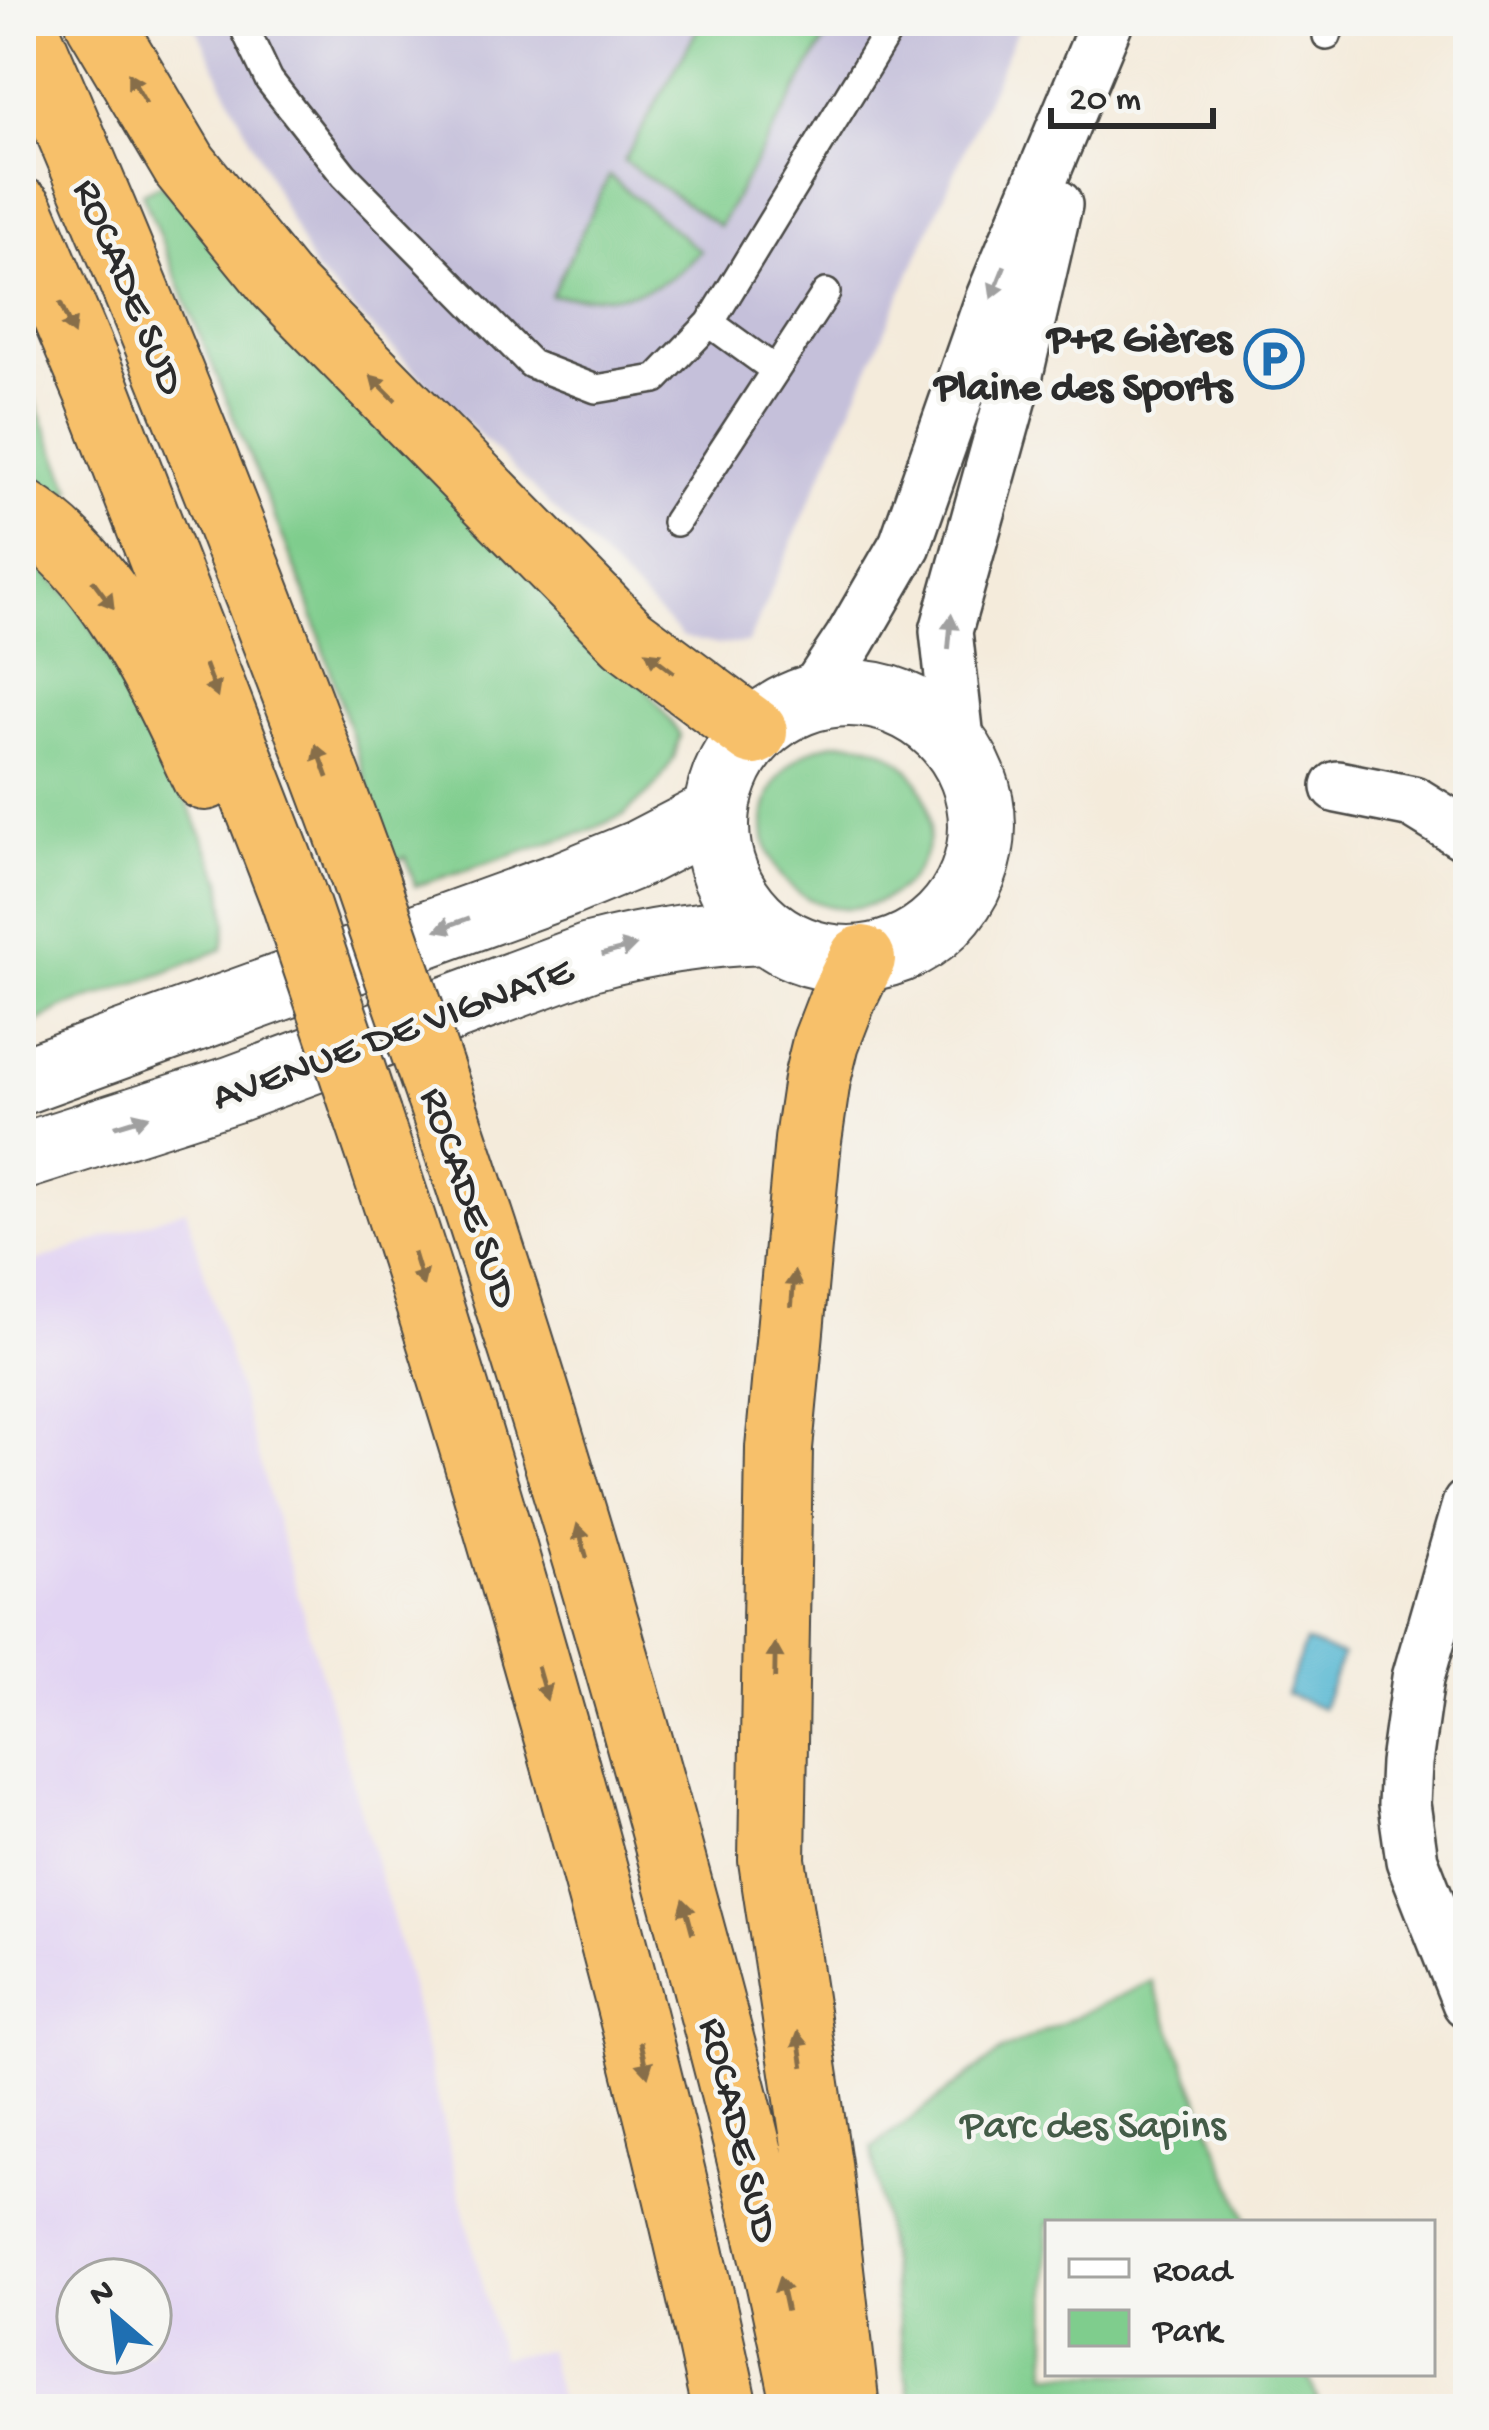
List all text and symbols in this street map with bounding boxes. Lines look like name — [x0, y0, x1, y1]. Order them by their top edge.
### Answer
scale bar — [1051, 54, 1213, 128]
one-way arrow — [127, 71, 148, 104]
text: 20 m — [1069, 80, 1141, 123]
street label: ROCADE SUD — [59, 173, 194, 404]
one-way arrow — [988, 264, 1007, 300]
one-way arrow — [57, 302, 77, 337]
place label: P+R Gières Plaine des Sports — [932, 318, 1235, 415]
parking icon: P+R Gières Plaine des Sports — [1243, 328, 1305, 390]
one-way arrow — [369, 374, 397, 402]
one-way arrow — [91, 578, 115, 610]
one-way arrow — [941, 612, 960, 650]
one-way arrow — [644, 650, 675, 675]
one-way arrow — [202, 664, 221, 700]
one-way arrow — [312, 743, 330, 779]
one-way arrow — [435, 916, 471, 935]
one-way arrow — [601, 939, 638, 958]
street label: AVENUE DE VIGNATE — [207, 948, 582, 1125]
street label: ROCADE SUD — [405, 1082, 527, 1315]
one-way arrow — [114, 1110, 151, 1129]
one-way arrow — [409, 1251, 428, 1288]
one-way arrow — [784, 1270, 803, 1307]
one-way arrow — [572, 1522, 590, 1559]
one-way arrow — [766, 1641, 785, 1679]
one-way arrow — [534, 1665, 552, 1702]
one-way arrow — [677, 1897, 696, 1934]
street label: ROCADE SUD — [684, 2014, 787, 2249]
one-way arrow — [791, 2030, 810, 2067]
one-way arrow — [635, 2041, 654, 2078]
park label: Parc des Sapins — [958, 2104, 1227, 2153]
legend — [1045, 2220, 1435, 2376]
text: Road — [1153, 2252, 1235, 2295]
north arrow — [54, 2256, 174, 2376]
text: N — [84, 2273, 121, 2317]
one-way arrow — [773, 2275, 792, 2313]
text: Park — [1152, 2312, 1225, 2355]

